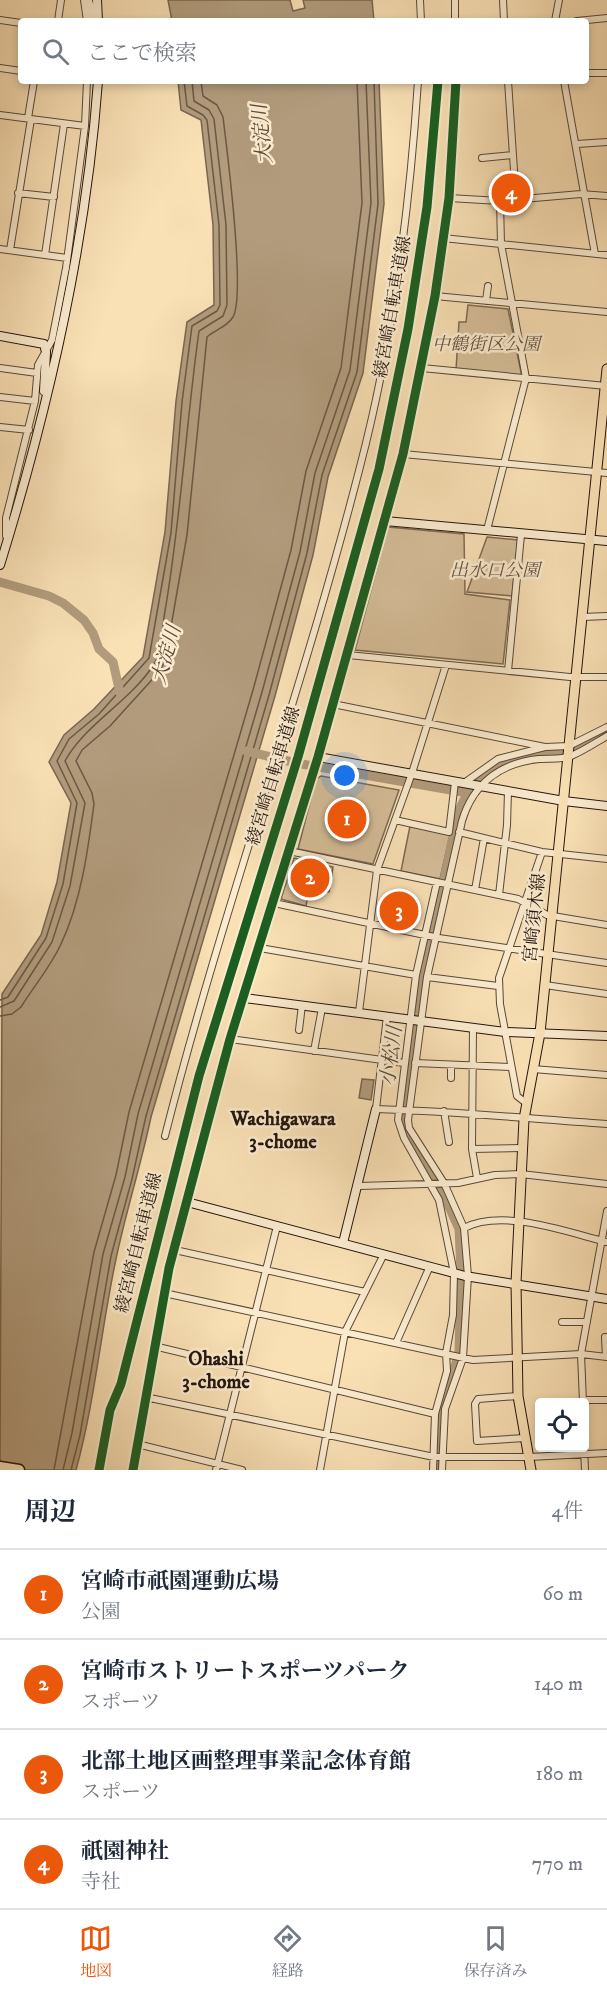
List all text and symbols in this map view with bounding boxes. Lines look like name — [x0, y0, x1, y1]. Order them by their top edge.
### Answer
search box — [18, 18, 589, 84]
icon: search — [39, 35, 72, 68]
text: ここで検索 — [87, 40, 197, 67]
water label: 大淀川 — [247, 101, 279, 165]
pin: 4 — [492, 170, 530, 216]
street label: 綾宮崎自転車道線 — [370, 234, 416, 380]
park label: 中鶴街区公園 — [432, 334, 543, 356]
park label: 出水口公園 — [450, 560, 543, 582]
water label: 大淀川 — [147, 621, 188, 687]
street label: 綾宮崎自転車道線 — [242, 704, 306, 848]
your location — [330, 761, 359, 790]
pin: 1 — [328, 796, 366, 842]
pin: 2 — [290, 856, 330, 900]
street label: 宮崎須木線 — [519, 872, 551, 964]
pin: 3 — [380, 888, 418, 934]
water label: 小松川 — [376, 1023, 408, 1087]
district label: Wachigawara 3-chome — [229, 1107, 336, 1155]
street label: 綾宮崎自転車道線 — [111, 1170, 167, 1316]
district label: Ohashi 3-chome — [182, 1347, 251, 1395]
map controls — [535, 1398, 589, 1452]
button: locate — [535, 1398, 589, 1452]
text: 周辺 — [24, 1496, 76, 1529]
text: 4件 — [551, 1499, 583, 1524]
text: 宮崎市祇園運動広場 — [81, 1568, 279, 1595]
text: 1 — [40, 1582, 47, 1607]
text: 60 m — [543, 1582, 583, 1607]
text: 公園 — [81, 1600, 121, 1625]
text: 宮崎市ストリートスポーツパーク — [81, 1658, 409, 1685]
text: 2 — [39, 1672, 48, 1697]
text: 140 m — [534, 1672, 583, 1697]
text: スポーツ — [81, 1690, 160, 1715]
text: 北部土地区画整理事業記念体育館 — [81, 1748, 411, 1775]
text: 3 — [40, 1762, 47, 1787]
text: 180 m — [536, 1762, 583, 1787]
text: スポーツ — [81, 1780, 160, 1805]
text: 祇園神社 — [81, 1838, 169, 1865]
text: 4 — [38, 1852, 49, 1877]
text: 770 m — [532, 1852, 583, 1877]
text: 寺社 — [81, 1870, 121, 1895]
tab: 地図 — [79, 1922, 112, 1981]
tab: 経路 — [271, 1922, 304, 1981]
tab: 保存済み — [463, 1922, 527, 1981]

